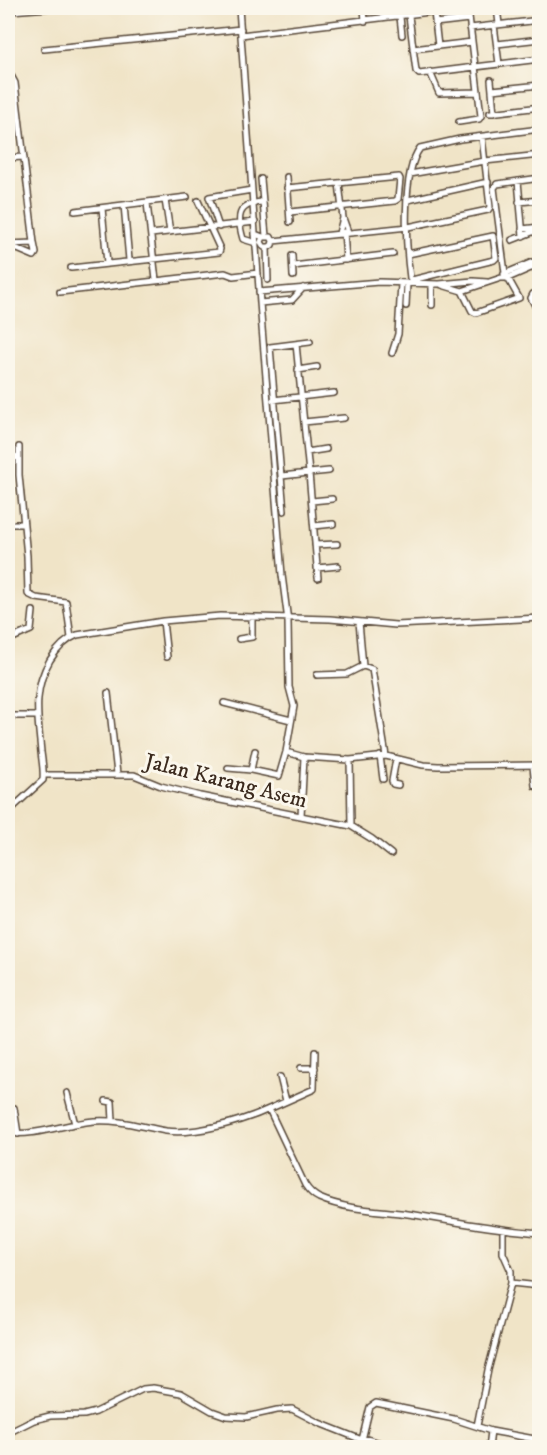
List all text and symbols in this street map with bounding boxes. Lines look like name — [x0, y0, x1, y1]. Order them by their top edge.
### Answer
street label: Jalan Karang Asem — [140, 747, 310, 814]

